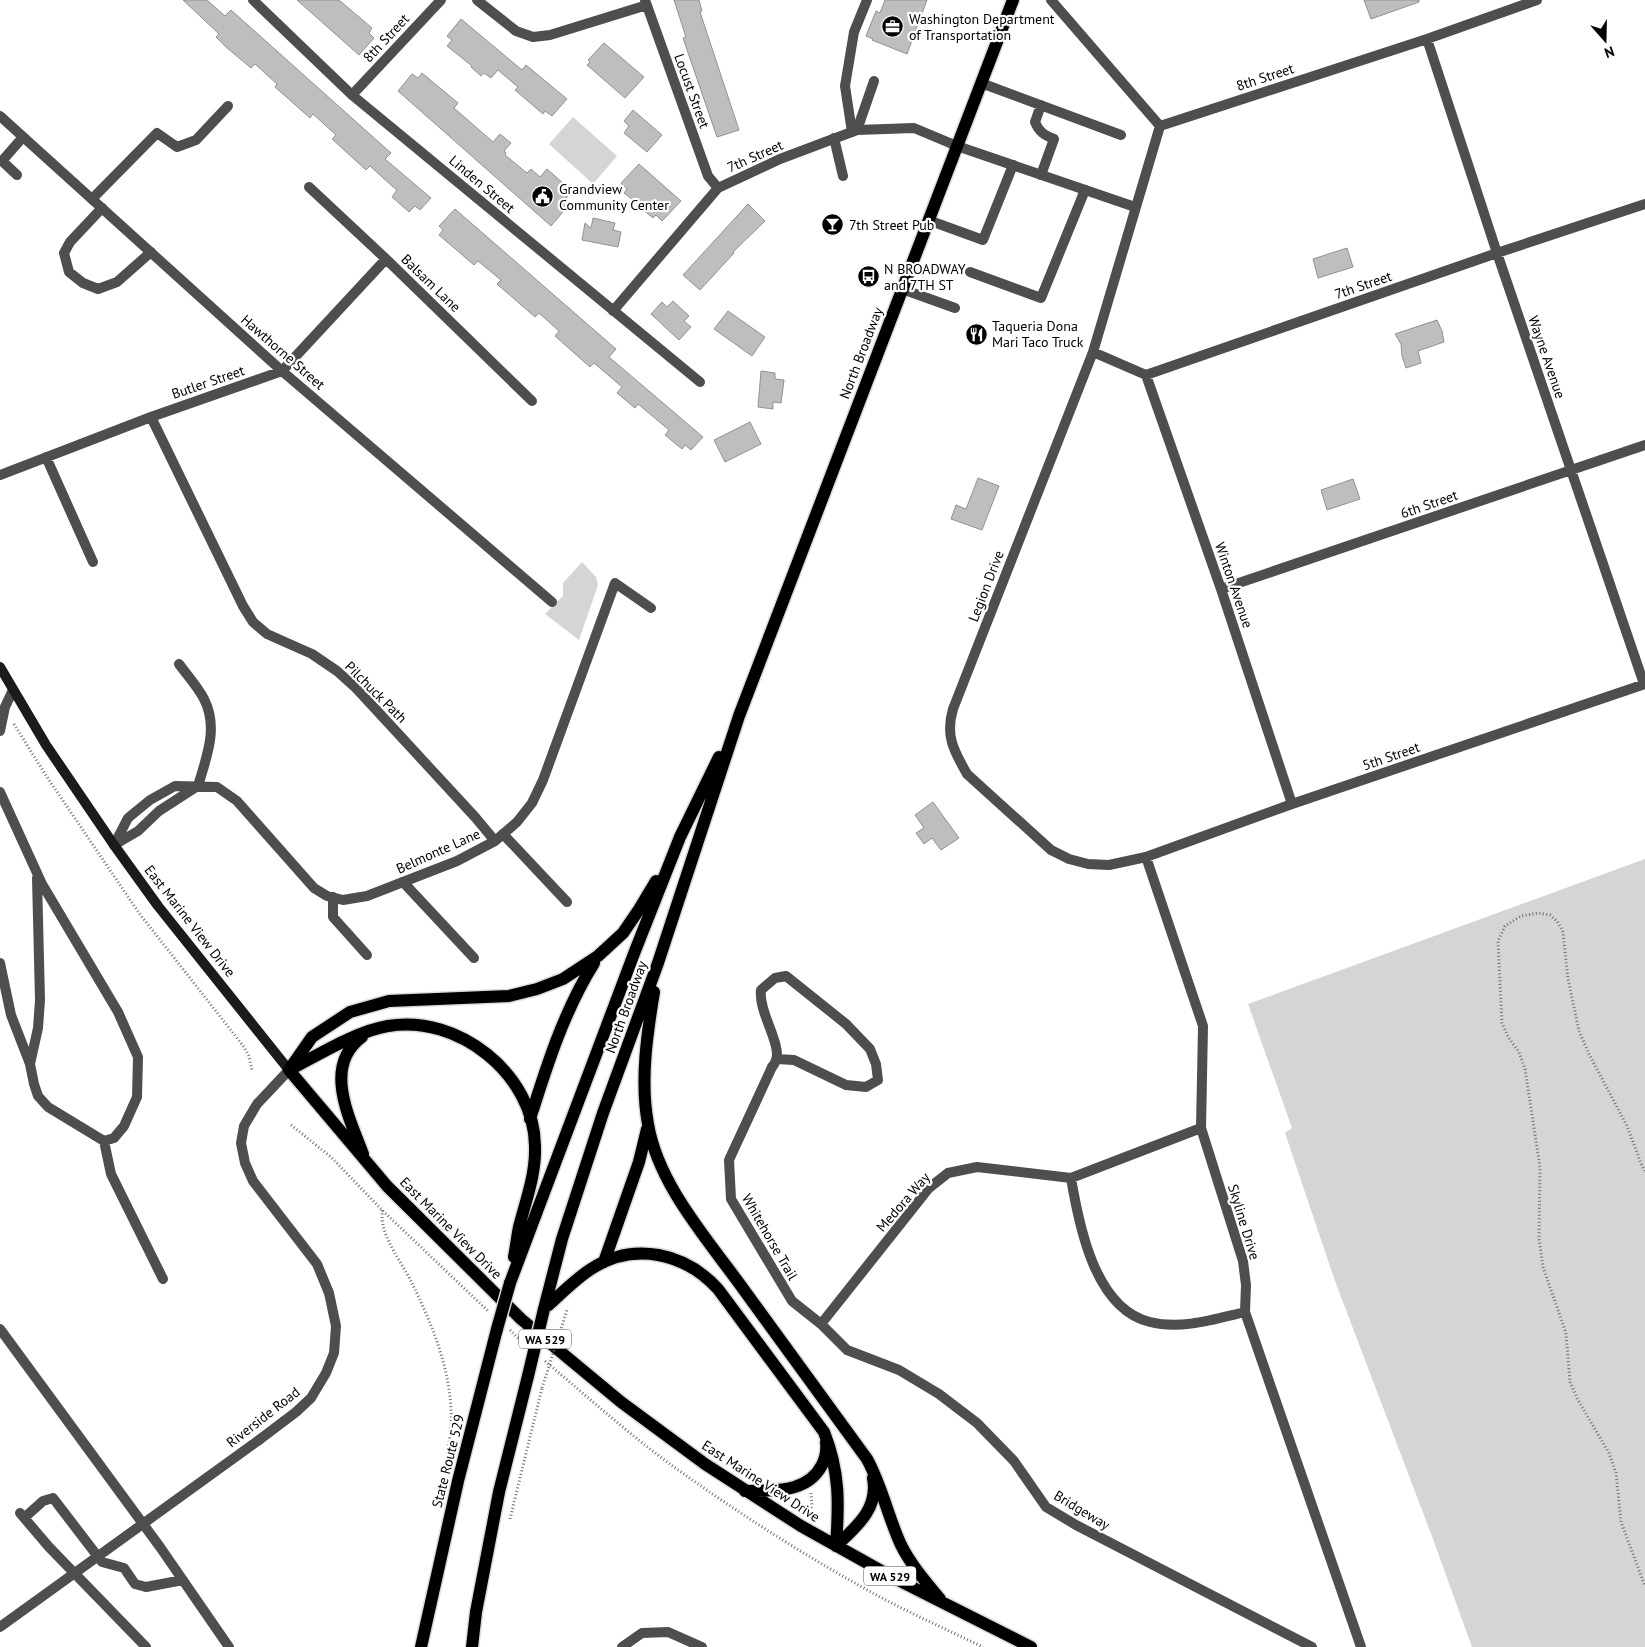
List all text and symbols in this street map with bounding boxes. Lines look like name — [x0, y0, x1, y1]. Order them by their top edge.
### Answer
street label: 8th Street — [359, 10, 413, 66]
place label: Washington Department of Transportation — [909, 10, 1055, 44]
office icon: Washington Department of Transportation — [881, 15, 905, 39]
north arrow — [1580, 15, 1630, 65]
text: N — [1602, 42, 1617, 62]
street label: Locust Street — [670, 51, 714, 131]
street label: 8th Street — [1234, 59, 1296, 95]
street label: 7th Street — [724, 136, 786, 176]
street label: Linden Street — [445, 151, 519, 217]
place label: Grandview Community Center — [559, 180, 669, 214]
public building icon: Grandview Community Center — [531, 185, 555, 209]
bar icon: 7th Street Pub — [821, 213, 845, 237]
place label: 7th Street Pub — [849, 216, 934, 234]
street label: Balsam Lane — [397, 250, 465, 316]
place label: N BROADWAY and 7TH ST — [884, 260, 966, 294]
bus stop icon: N BROADWAY and 7TH ST — [856, 265, 880, 289]
street label: 7th Street — [1332, 267, 1394, 303]
street label: North Broadway — [835, 304, 887, 401]
street label: Hawthorne Street — [237, 311, 329, 394]
street label: Wayne Avenue — [1524, 313, 1570, 401]
place label: Taqueria Dona Mari Taco Truck — [992, 317, 1084, 351]
restaurant icon: Taqueria Dona Mari Taco Truck — [964, 322, 988, 346]
street label: Butler Street — [169, 361, 247, 403]
street label: 6th Street — [1398, 486, 1460, 522]
street label: Winton Avenue — [1211, 540, 1257, 630]
street label: Legion Drive — [964, 548, 1008, 624]
street label: Pilchuck Path — [341, 657, 411, 727]
street label: 5th Street — [1360, 738, 1422, 774]
street label: Belmonte Lane — [393, 824, 483, 878]
street label: East Marine View Drive — [141, 861, 239, 981]
street label: North Broadway — [601, 958, 651, 1056]
street label: Medora Way — [872, 1168, 934, 1235]
street label: East Marine View Drive — [396, 1173, 506, 1283]
street label: Skyline Drive — [1224, 1182, 1264, 1262]
street label: Whitehorse Trail — [738, 1191, 802, 1283]
road number: WA 529 — [519, 1330, 571, 1348]
street label: Riverside Road — [223, 1383, 303, 1451]
street label: State Route 529 — [428, 1412, 468, 1510]
street label: East Marine View Drive — [699, 1436, 823, 1526]
street label: Bridgeway — [1051, 1486, 1114, 1534]
road number: WA 529 — [864, 1566, 916, 1585]

